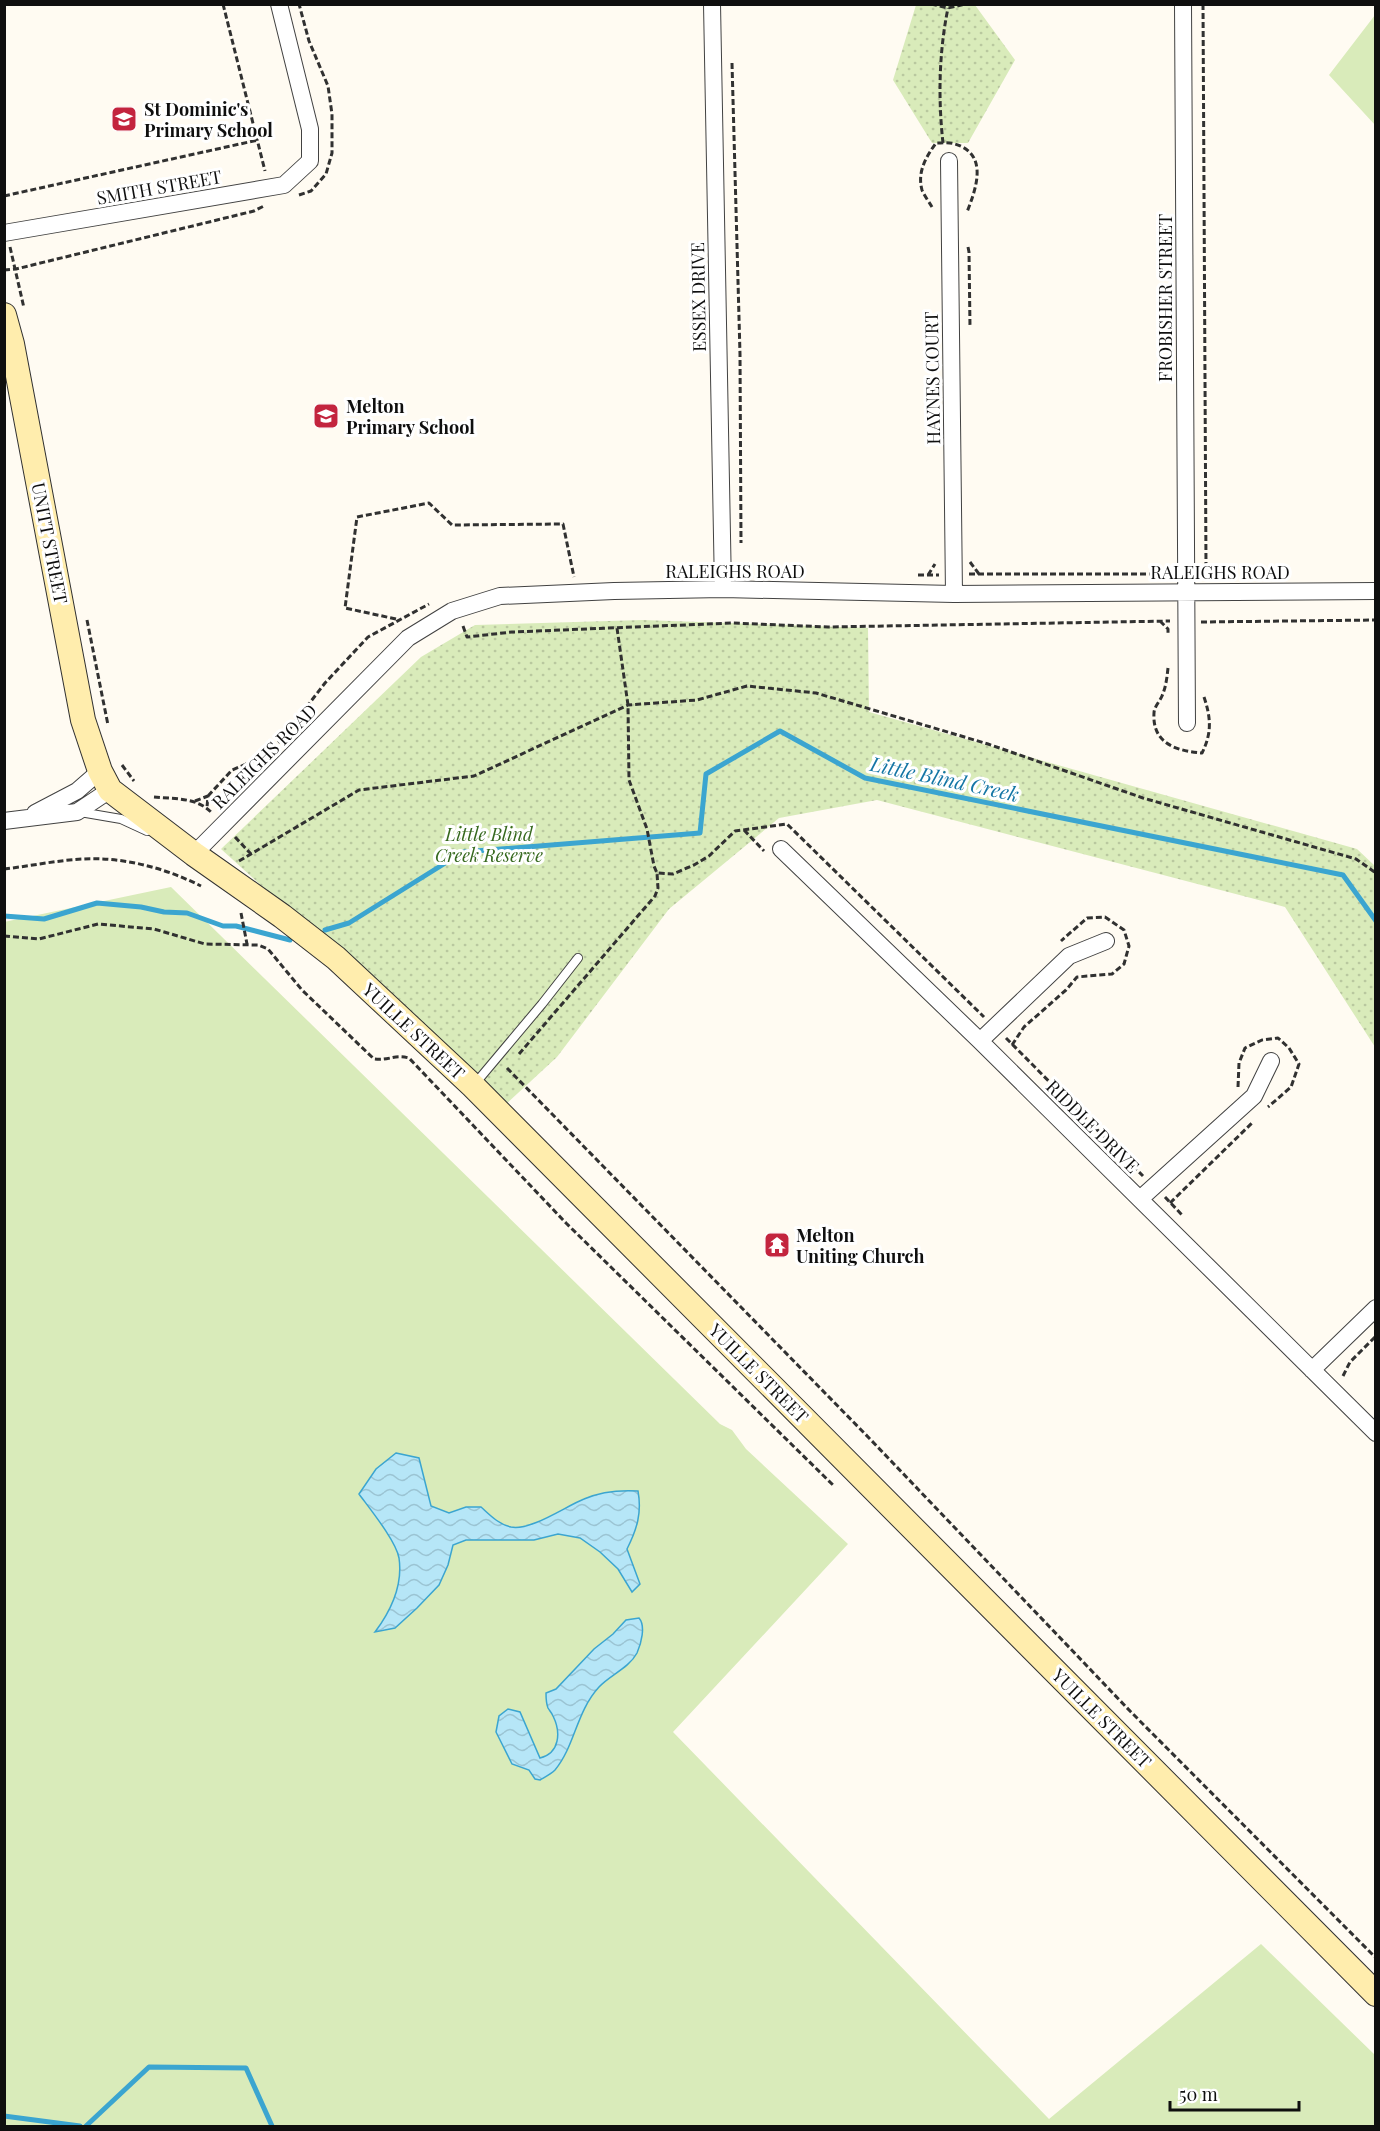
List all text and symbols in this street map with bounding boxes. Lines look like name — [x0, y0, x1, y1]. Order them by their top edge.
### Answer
place label: St Dominic's Primary School — [144, 97, 273, 142]
school or university icon: St Dominic's Primary School — [109, 104, 139, 134]
street label: SMITH STREET — [95, 164, 223, 210]
street label: FROBISHER STREET — [1153, 214, 1177, 382]
street label: ESSEX DRIVE — [685, 242, 711, 352]
street label: HAYNES COURT — [919, 311, 945, 445]
place label: Melton Primary School — [346, 394, 475, 439]
school or university icon: Melton Primary School — [311, 401, 341, 431]
street label: UNITT STREET — [26, 480, 74, 606]
street label: RALEIGHS ROAD — [665, 559, 805, 583]
street label: RALEIGHS ROAD — [1150, 560, 1290, 584]
street label: RALEIGHS ROAD — [206, 698, 322, 814]
water label: Little Blind Creek — [867, 749, 1022, 807]
park label: Little Blind Creek Reserve — [435, 822, 543, 867]
street label: YUILLE STREET — [357, 977, 470, 1085]
street label: RIDDLE DRIVE — [1041, 1074, 1145, 1178]
place label: Melton Uniting Church — [796, 1223, 925, 1268]
temple icon: Melton Uniting Church — [762, 1230, 792, 1260]
street label: YUILLE STREET — [703, 1317, 814, 1428]
street label: YUILLE STREET — [1046, 1662, 1157, 1773]
scale bar — [1170, 2074, 1299, 2112]
text: 50 m — [1179, 2082, 1218, 2106]

